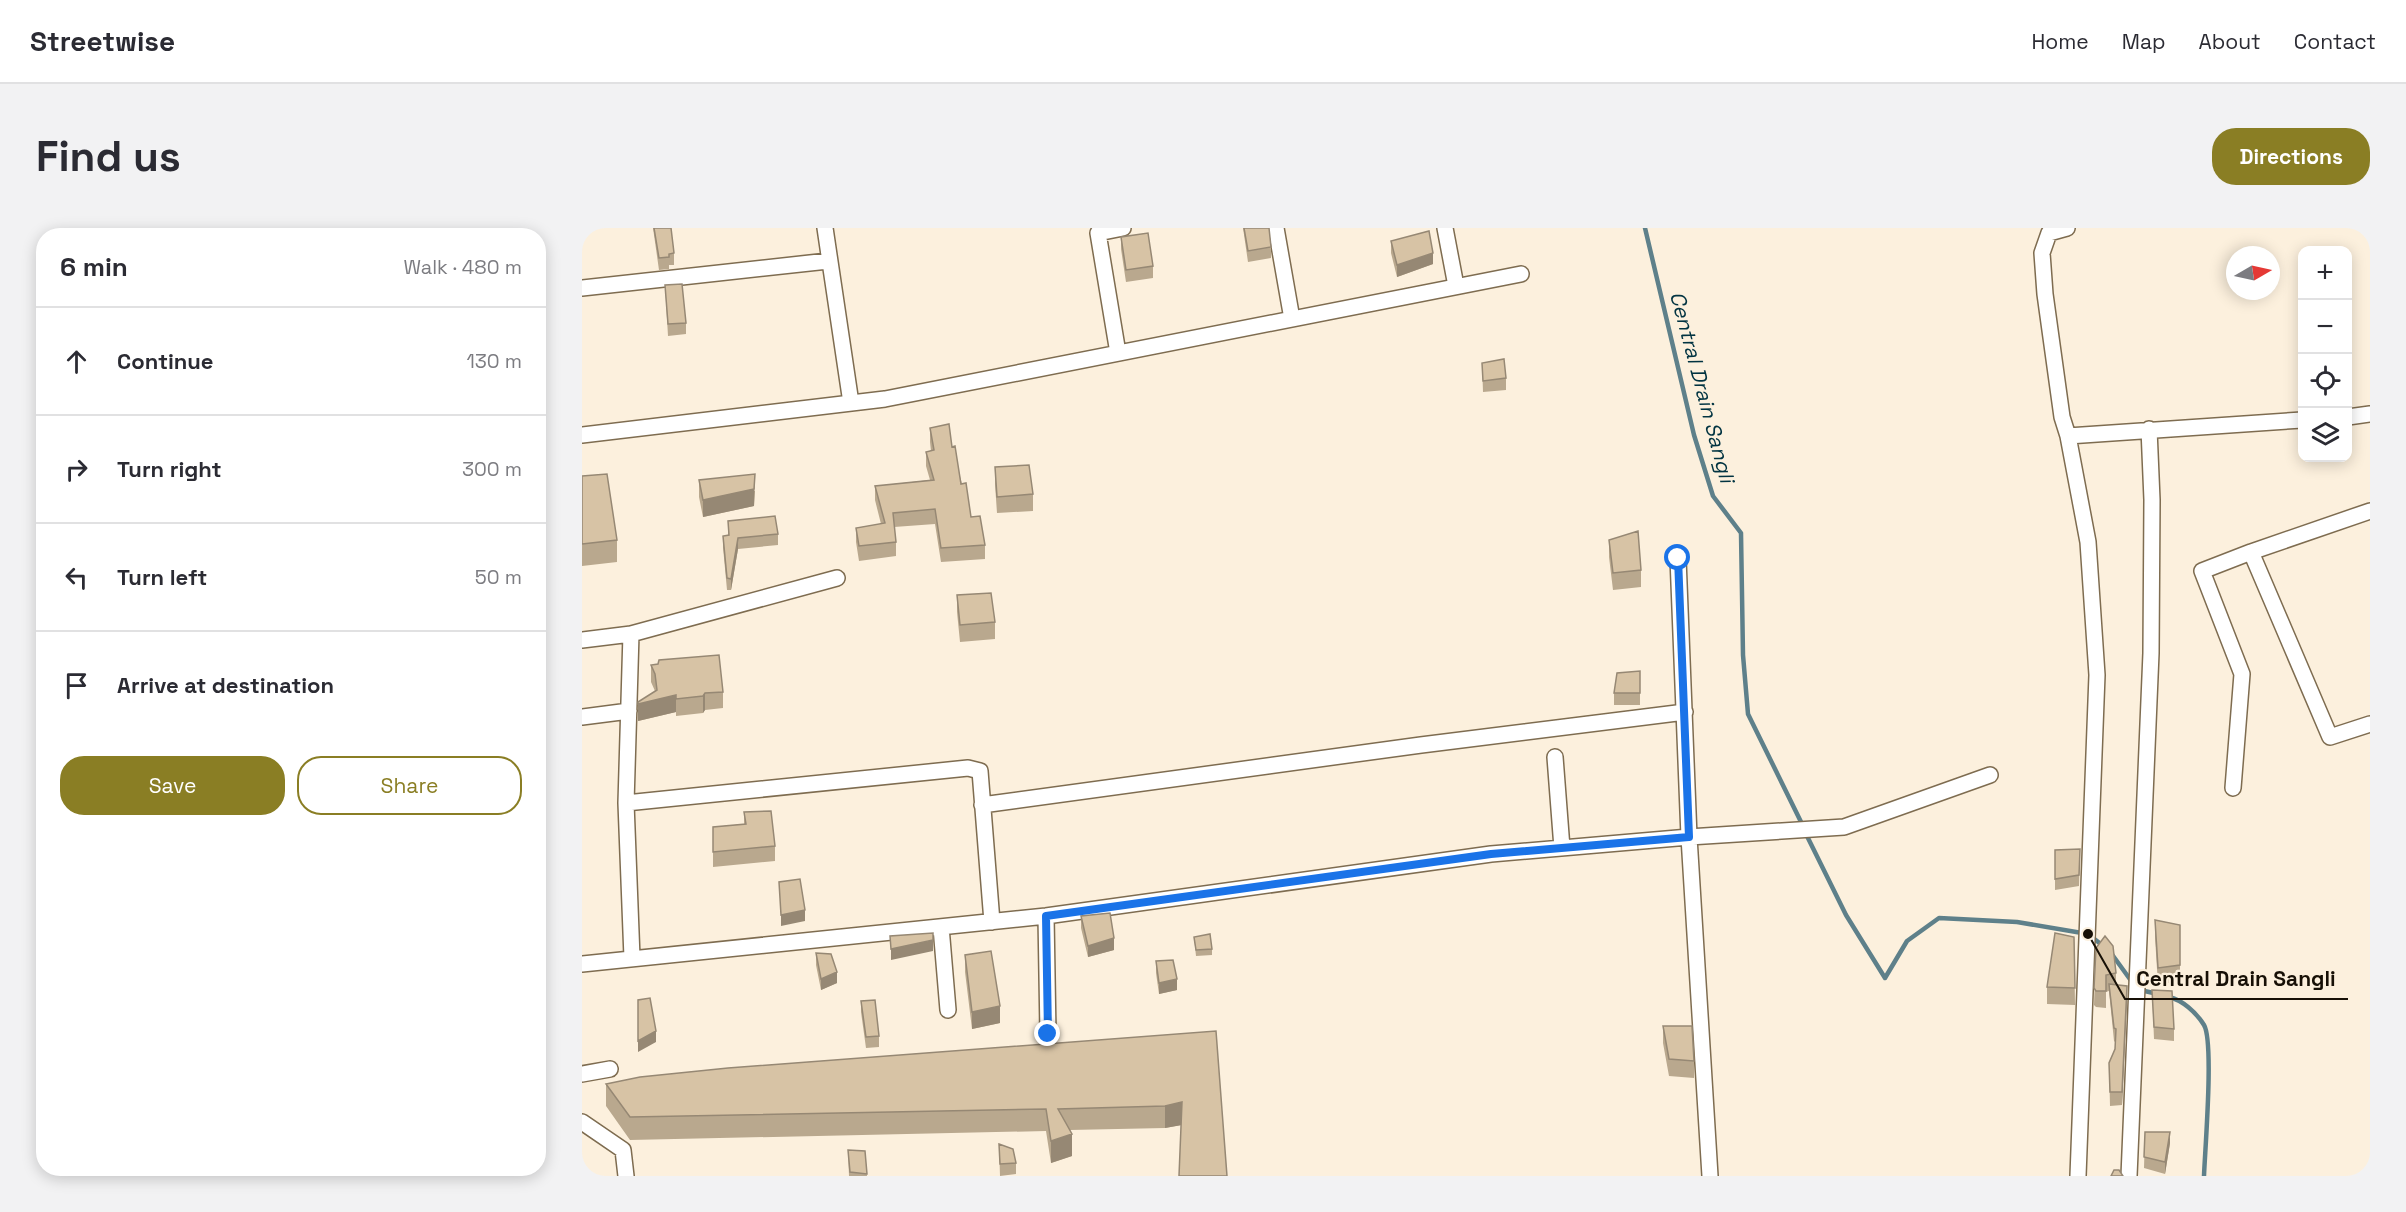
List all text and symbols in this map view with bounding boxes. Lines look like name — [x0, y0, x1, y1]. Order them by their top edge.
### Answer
text: Streetwise — [30, 23, 175, 59]
text: Home — [2031, 28, 2089, 55]
text: Map — [2122, 28, 2166, 55]
text: About — [2199, 28, 2261, 55]
text: Contact — [2294, 28, 2376, 55]
button: Directions — [2212, 128, 2370, 185]
text: Find us — [36, 130, 181, 183]
north arrow — [2226, 246, 2280, 300]
map controls — [2298, 246, 2352, 462]
button: + — [2298, 246, 2352, 300]
text: 6 min — [60, 250, 128, 284]
text: Walk · 480 m — [403, 254, 522, 280]
water label: Central Drain Sangli — [1664, 288, 1742, 488]
button: − — [2298, 300, 2352, 354]
icon: ahead — [60, 345, 93, 378]
text: Continue — [117, 347, 213, 375]
text: 130 m — [466, 348, 522, 374]
button: locate — [2298, 354, 2352, 408]
button: layers — [2298, 408, 2352, 462]
icon: right — [60, 453, 93, 486]
text: Turn right — [117, 455, 222, 483]
text: 300 m — [462, 456, 522, 482]
route start — [1664, 544, 1690, 570]
icon: left — [60, 561, 93, 594]
text: Turn left — [117, 563, 207, 591]
text: 50 m — [475, 564, 522, 590]
icon: arrive — [60, 669, 93, 702]
text: Arrive at destination — [117, 671, 334, 699]
button: Save — [60, 756, 285, 815]
button: Share — [297, 756, 522, 815]
callout: Central Drain Sangli — [2125, 960, 2348, 999]
text: Central Drain Sangli — [2136, 965, 2336, 992]
route end — [1034, 1020, 1060, 1046]

